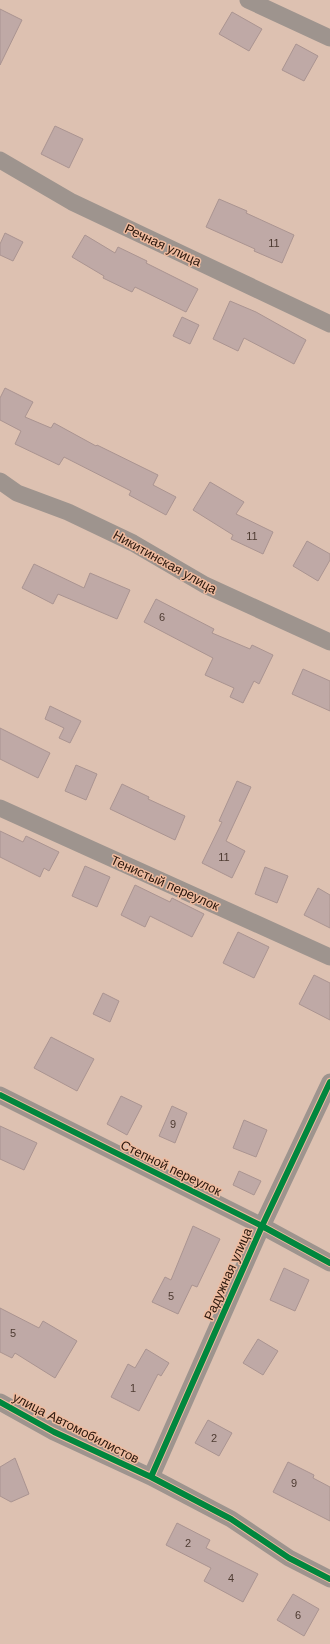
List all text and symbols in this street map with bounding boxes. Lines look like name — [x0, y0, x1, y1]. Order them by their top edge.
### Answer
street label: Речная улица — [122, 221, 204, 270]
house number: 11 — [268, 237, 280, 249]
street label: Никитинская улица — [111, 527, 220, 597]
house number: 11 — [246, 530, 258, 542]
house number: 6 — [159, 611, 165, 623]
house number: 11 — [218, 851, 230, 863]
street label: Тенистый переулок — [109, 852, 222, 914]
house number: 9 — [170, 1118, 176, 1130]
street label: Степной переулок — [118, 1137, 224, 1199]
street label: Радужная улица — [201, 1225, 255, 1322]
house number: 5 — [168, 1290, 174, 1302]
house number: 5 — [10, 1327, 16, 1339]
house number: 1 — [130, 1382, 136, 1394]
street label: улица Автомобилистов — [10, 1390, 142, 1466]
house number: 2 — [211, 1432, 217, 1444]
house number: 9 — [291, 1477, 297, 1489]
house number: 2 — [185, 1537, 191, 1549]
house number: 4 — [228, 1572, 234, 1584]
house number: 6 — [295, 1609, 301, 1621]

